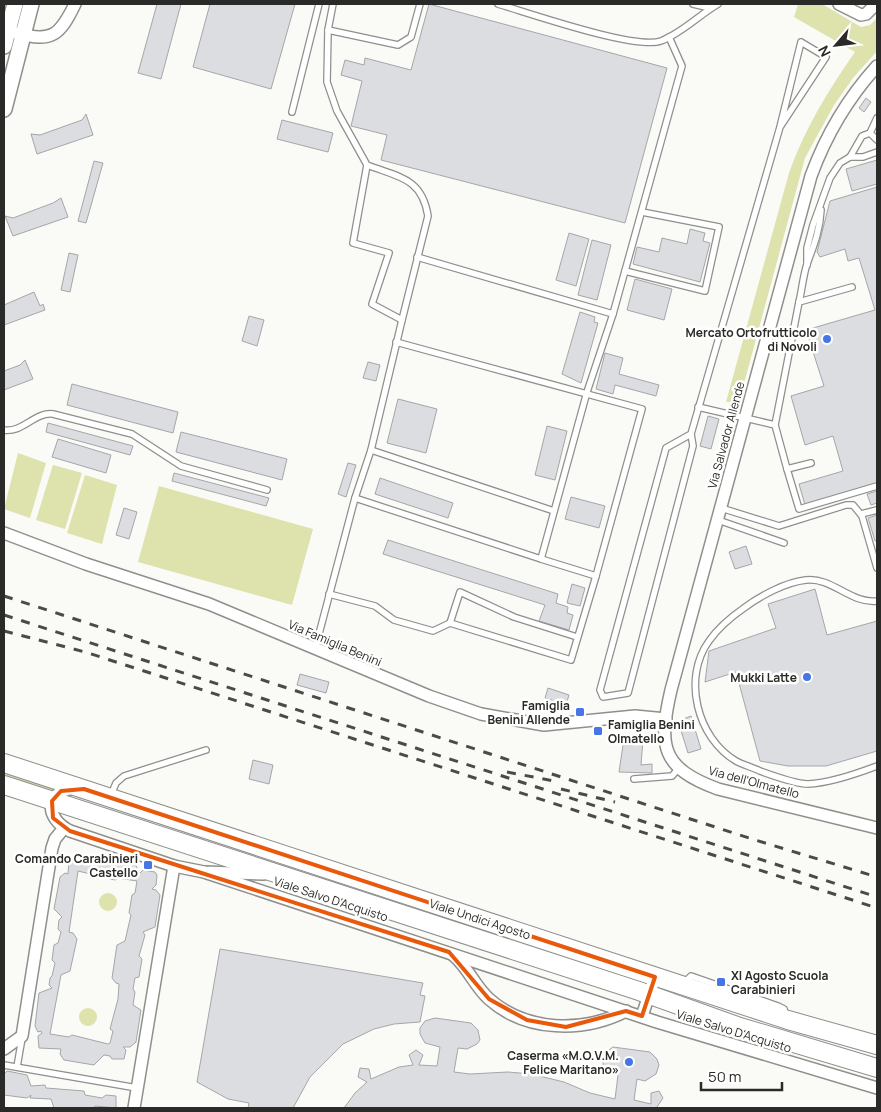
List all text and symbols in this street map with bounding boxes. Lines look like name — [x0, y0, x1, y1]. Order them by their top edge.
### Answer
north arrow — [811, 20, 861, 70]
text: N — [813, 42, 835, 60]
place label: Mercato Ortofrutticolo di Novoli — [686, 324, 817, 355]
marker: Mercato Ortofrutticolo di Novoli — [821, 333, 833, 345]
street label: Via Salvador Allende — [704, 380, 748, 490]
street label: Via Famiglia Benini — [286, 616, 384, 670]
place label: Mukki Latte — [730, 669, 797, 686]
marker: Mukki Latte — [801, 671, 813, 683]
place label: Famiglia Benini Allende — [487, 697, 570, 728]
marker: Famiglia Benini Allende — [574, 706, 586, 718]
place label: Famiglia Benini Olmatello — [608, 716, 695, 747]
marker: Famiglia Benini Olmatello — [592, 725, 604, 737]
street label: Via dell'Olmatello — [707, 762, 801, 802]
place label: Comando Carabinieri Castello — [15, 850, 138, 881]
marker: Comando Carabinieri Castello — [142, 859, 154, 871]
street label: Viale Salvo D'Acquisto — [272, 872, 390, 926]
street label: Viale Undici Agosto — [427, 895, 533, 943]
place label: XI Agosto Scuola Carabinieri — [731, 967, 829, 998]
marker: XI Agosto Scuola Carabinieri — [715, 976, 727, 988]
street label: Viale Salvo D'Acquisto — [674, 1005, 794, 1057]
place label: Caserma «M.O.V.M. Felice Maritano» — [507, 1047, 619, 1078]
marker: Caserma «M.O.V.M. Felice Maritano» — [623, 1056, 635, 1068]
scale bar — [701, 1060, 782, 1092]
text: 50 m — [708, 1066, 742, 1087]

